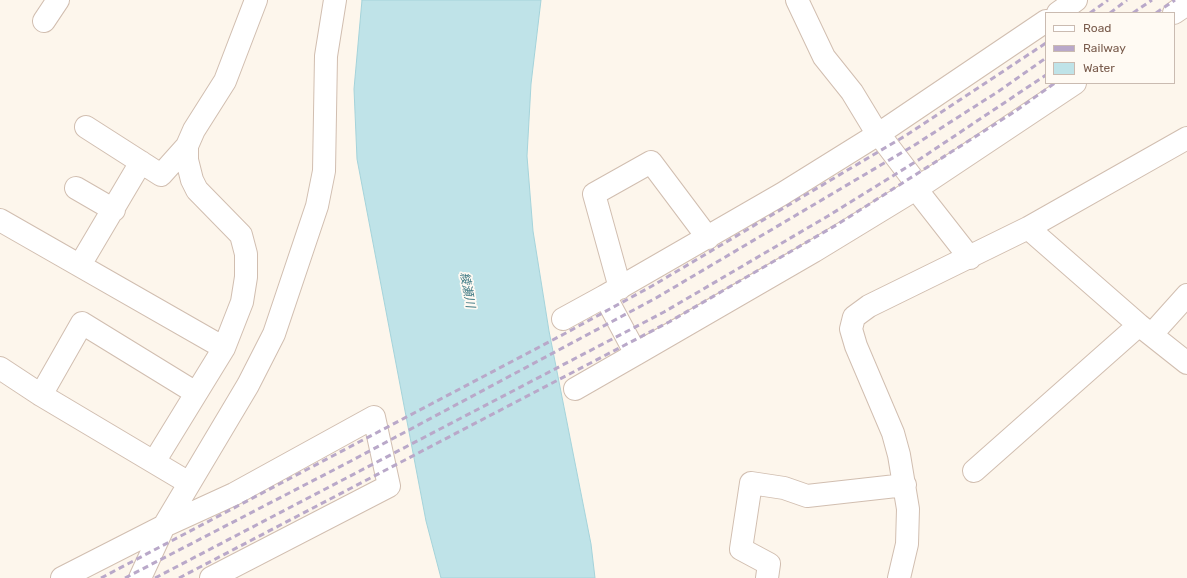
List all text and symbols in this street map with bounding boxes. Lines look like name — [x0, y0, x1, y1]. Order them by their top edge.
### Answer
legend — [1045, 12, 1175, 84]
text: Road — [1083, 21, 1111, 35]
text: Railway — [1083, 41, 1126, 55]
text: Water — [1083, 61, 1115, 75]
water label: 綾瀬川 — [457, 271, 477, 309]

